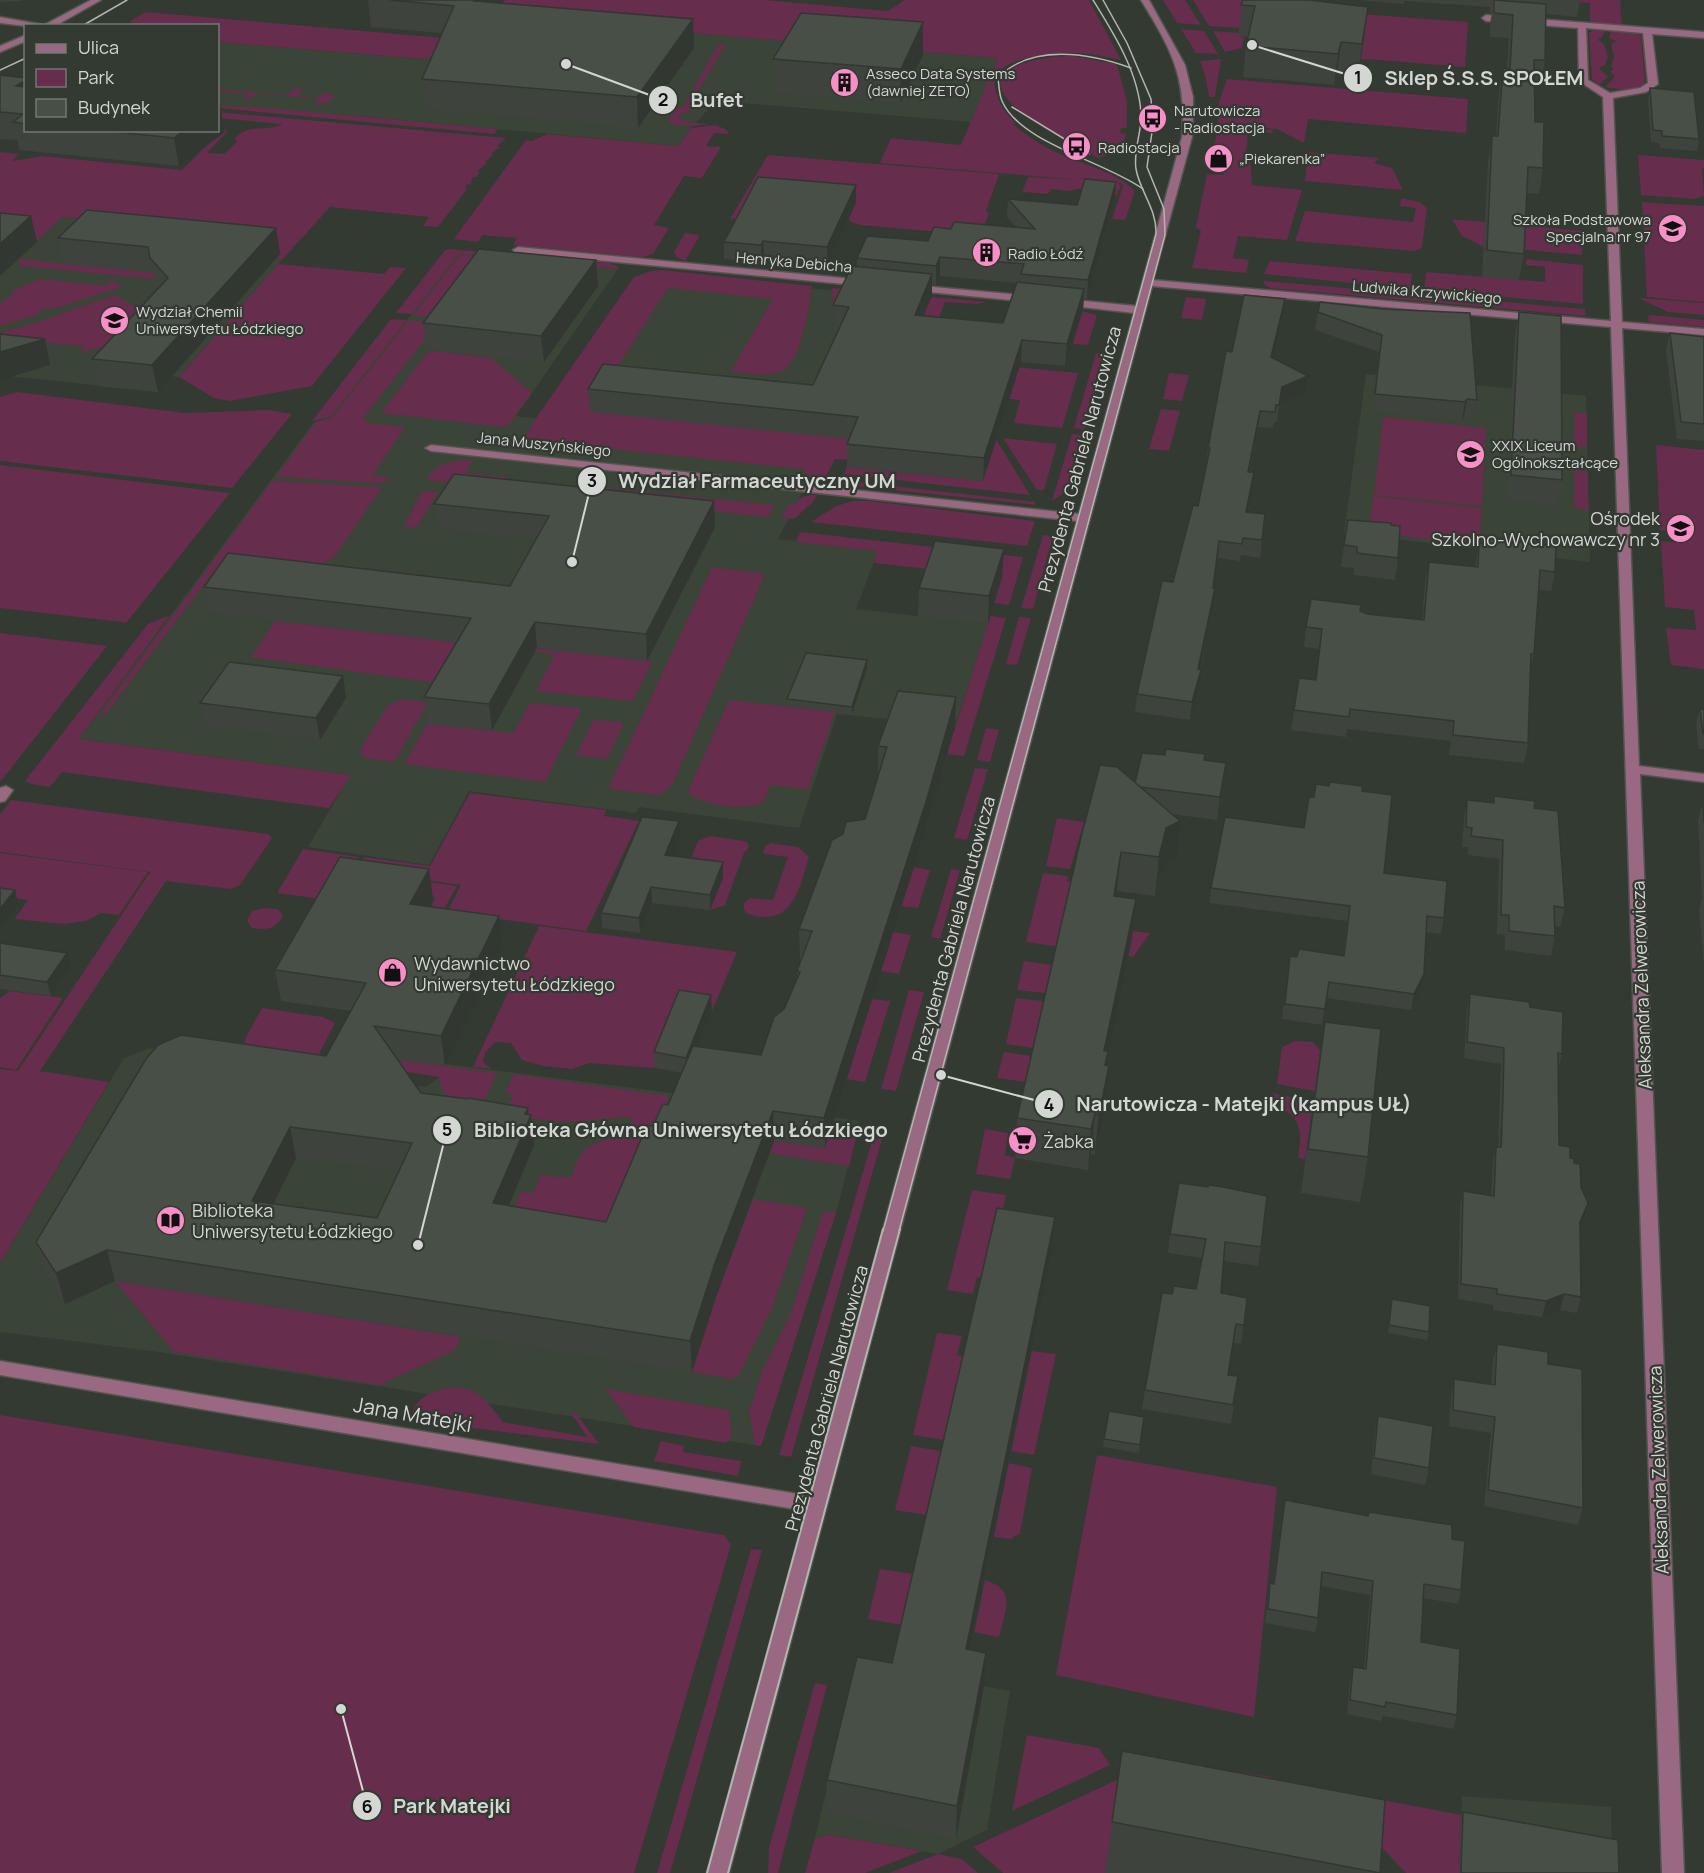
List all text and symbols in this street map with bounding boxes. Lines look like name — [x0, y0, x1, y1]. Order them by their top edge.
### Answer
legend — [24, 24, 219, 132]
text: Ulica — [78, 35, 119, 59]
callout: Sklep Ś.S.S. SPOŁEM — [1343, 59, 1596, 97]
place label: Asseco Data Systems (dawniej ZETO) — [866, 63, 1016, 101]
text: Sklep Ś.S.S. SPOŁEM — [1385, 64, 1583, 91]
text: Park — [78, 65, 115, 89]
text: 1 — [1354, 65, 1362, 89]
building icon: Asseco Data Systems (dawniej ZETO) — [829, 66, 861, 98]
callout: Bufet — [648, 81, 755, 119]
text: Bufet — [691, 86, 744, 113]
text: 2 — [658, 87, 668, 111]
text: Budynek — [78, 95, 151, 119]
place label: Narutowicza - Radiostacja — [1174, 100, 1265, 138]
bus stop icon: Narutowicza - Radiostacja — [1137, 103, 1169, 135]
bus stop icon: Radiostacja — [1061, 131, 1093, 163]
place label: Radiostacja — [1098, 137, 1180, 158]
shop icon: „Piekarenka” — [1202, 142, 1234, 174]
place label: „Piekarenka” — [1239, 148, 1325, 169]
place label: Szkoła Podstawowa Specjalna nr 97 — [1513, 209, 1651, 247]
school or university icon: Szkoła Podstawowa Specjalna nr 97 — [1656, 212, 1688, 244]
building icon: Radio Łódź — [971, 237, 1003, 269]
place label: Radio Łódź — [1008, 243, 1084, 264]
street label: Henryka Debicha — [735, 246, 853, 278]
street label: Ludwika Krzywickiego — [1351, 275, 1503, 309]
place label: Wydział Chemii Uniwersytetu Łódzkiego — [136, 301, 304, 339]
school or university icon: Wydział Chemii Uniwersytetu Łódzkiego — [99, 304, 131, 336]
street label: Prezydenta Gabriela Narutowicza — [1032, 323, 1126, 595]
street label: Jana Muszyńskiego — [476, 427, 612, 461]
place label: XXIX Liceum Ogólnokształcące — [1492, 435, 1618, 473]
school or university icon: XXIX Liceum Ogólnokształcące — [1455, 438, 1487, 470]
callout: Wydział Farmaceutyczny UM — [577, 462, 908, 500]
text: Wydział Farmaceutyczny UM — [618, 467, 896, 494]
text: 3 — [587, 468, 597, 492]
place label: Ośrodek Szkolno-Wychowawczy nr 3 — [1431, 506, 1661, 551]
school or university icon: Ośrodek Szkolno-Wychowawczy nr 3 — [1665, 512, 1697, 544]
street label: Prezydenta Gabriela Narutowicza — [906, 793, 1000, 1065]
street label: Aleksandra Zelwerowicza — [1625, 880, 1657, 1090]
place label: Wydawnictwo Uniwersytetu Łódzkiego — [414, 951, 615, 996]
shop icon: Wydawnictwo Uniwersytetu Łódzkiego — [377, 957, 409, 989]
callout: Narutowicza - Matejki (kampus UŁ) — [1034, 1085, 1424, 1123]
text: Narutowicza - Matejki (kampus UŁ) — [1076, 1090, 1412, 1117]
text: 4 — [1044, 1092, 1055, 1116]
callout: Biblioteka Główna Uniwersytetu Łódzkiego — [432, 1111, 900, 1149]
text: Biblioteka Główna Uniwersytetu Łódzkiego — [474, 1116, 888, 1143]
text: 5 — [442, 1117, 452, 1141]
supermarket icon: Żabka — [1006, 1125, 1038, 1157]
place label: Żabka — [1043, 1129, 1094, 1153]
place label: Biblioteka Uniwersytetu Łódzkiego — [192, 1198, 393, 1243]
library icon: Biblioteka Uniwersytetu Łódzkiego — [155, 1204, 187, 1236]
street label: Prezydenta Gabriela Narutowicza — [779, 1262, 873, 1534]
street label: Aleksandra Zelwerowicza — [1642, 1365, 1674, 1575]
street label: Jana Matejki — [352, 1390, 474, 1438]
callout: Park Matejki — [352, 1787, 523, 1825]
text: Park Matejki — [393, 1792, 511, 1819]
text: 6 — [361, 1794, 373, 1818]

